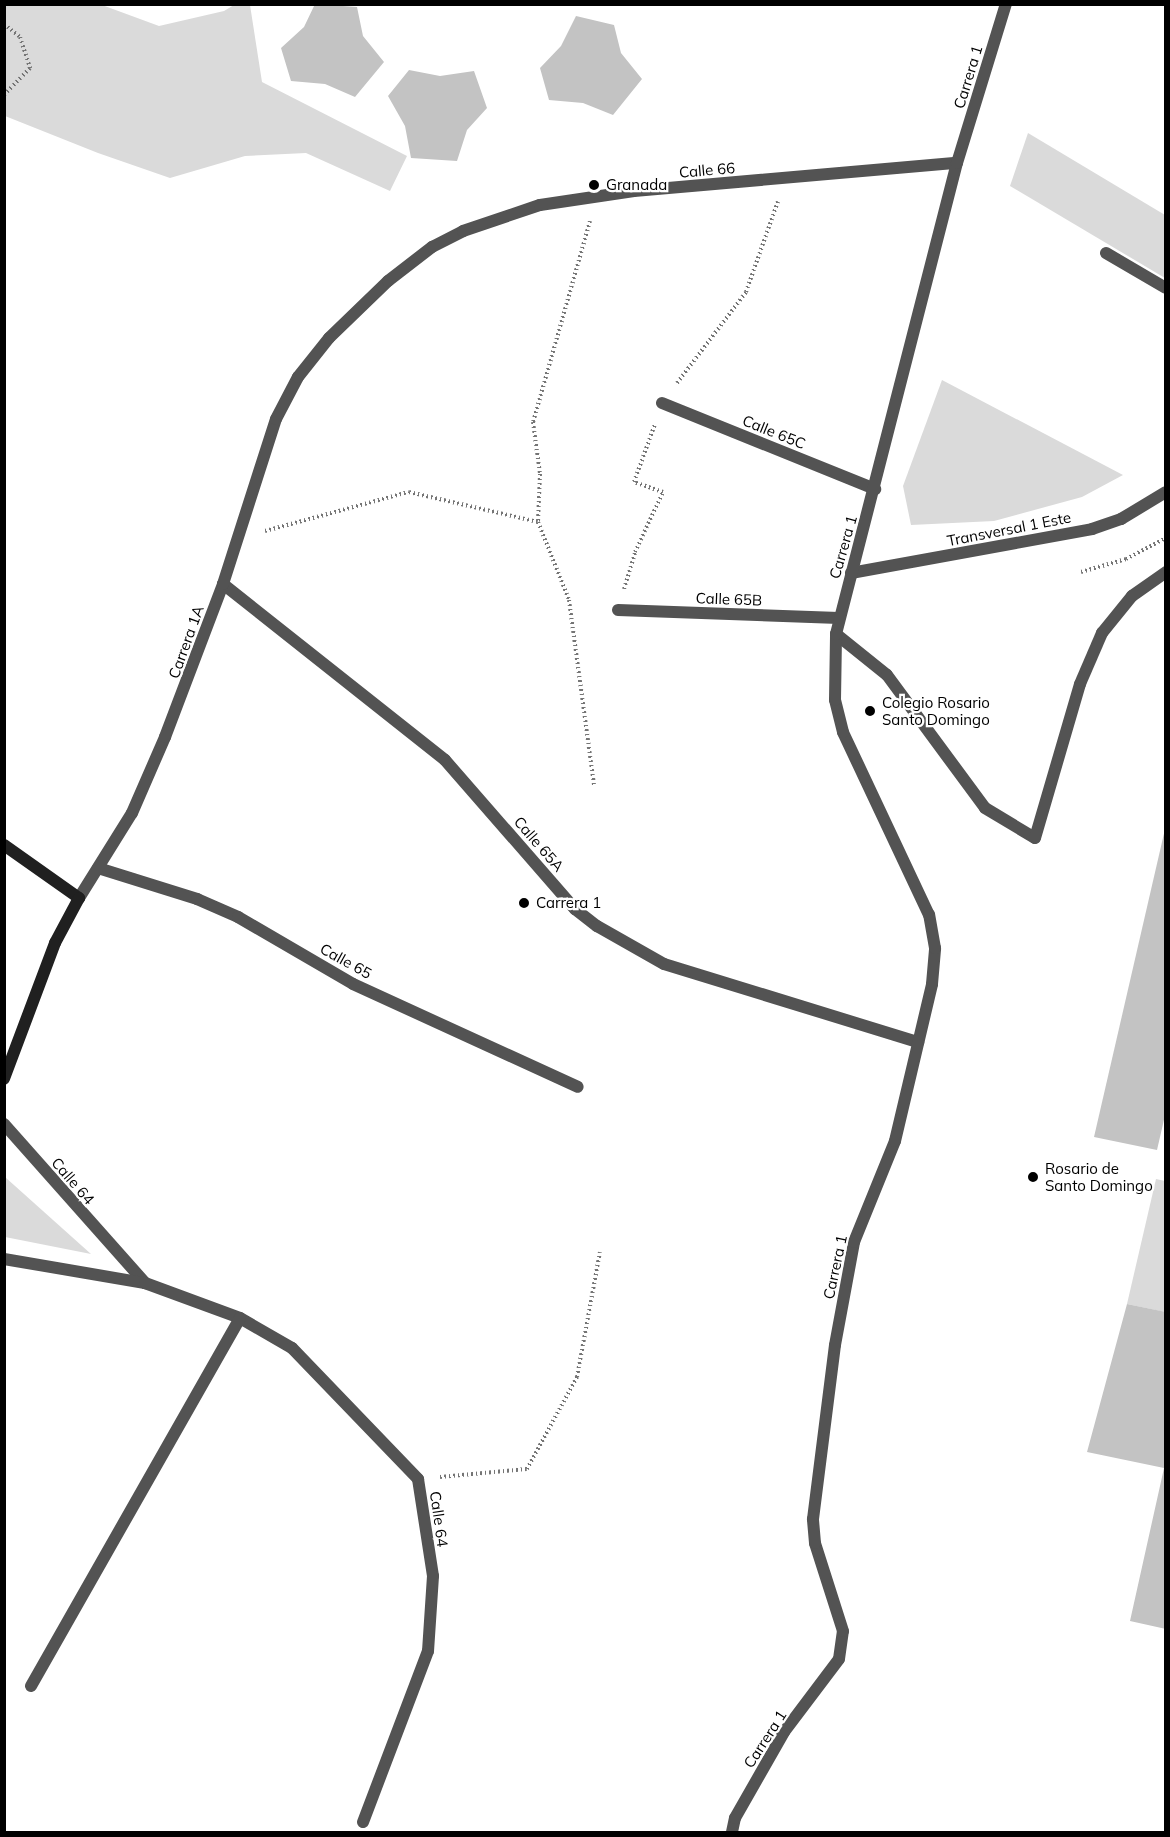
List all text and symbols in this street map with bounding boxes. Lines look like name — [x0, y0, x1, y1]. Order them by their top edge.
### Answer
street label: Carrera 1 — [950, 43, 986, 111]
street label: Calle 66 — [678, 159, 736, 181]
place label: Granada — [606, 176, 667, 194]
marker: Granada — [587, 178, 601, 192]
street label: Calle 65C — [740, 411, 808, 453]
street label: Transversal 1 Este — [945, 508, 1073, 550]
street label: Carrera 1 — [825, 513, 861, 581]
street label: Calle 65B — [695, 589, 763, 609]
street label: Carrera 1A — [164, 603, 208, 681]
place label: Colegio Rosario Santo Domingo — [882, 693, 990, 728]
marker: Colegio Rosario Santo Domingo — [863, 704, 877, 718]
street label: Calle 65A — [510, 813, 568, 875]
place label: Carrera 1 — [536, 894, 601, 912]
marker: Carrera 1 — [517, 896, 531, 910]
street label: Calle 65 — [317, 939, 375, 983]
street label: Calle 64 — [48, 1154, 98, 1208]
place label: Rosario de Santo Domingo — [1045, 1159, 1153, 1194]
marker: Rosario de Santo Domingo — [1026, 1170, 1040, 1184]
street label: Carrera 1 — [819, 1233, 851, 1301]
street label: Calle 64 — [426, 1490, 452, 1548]
street label: Carrera 1 — [740, 1707, 790, 1771]

